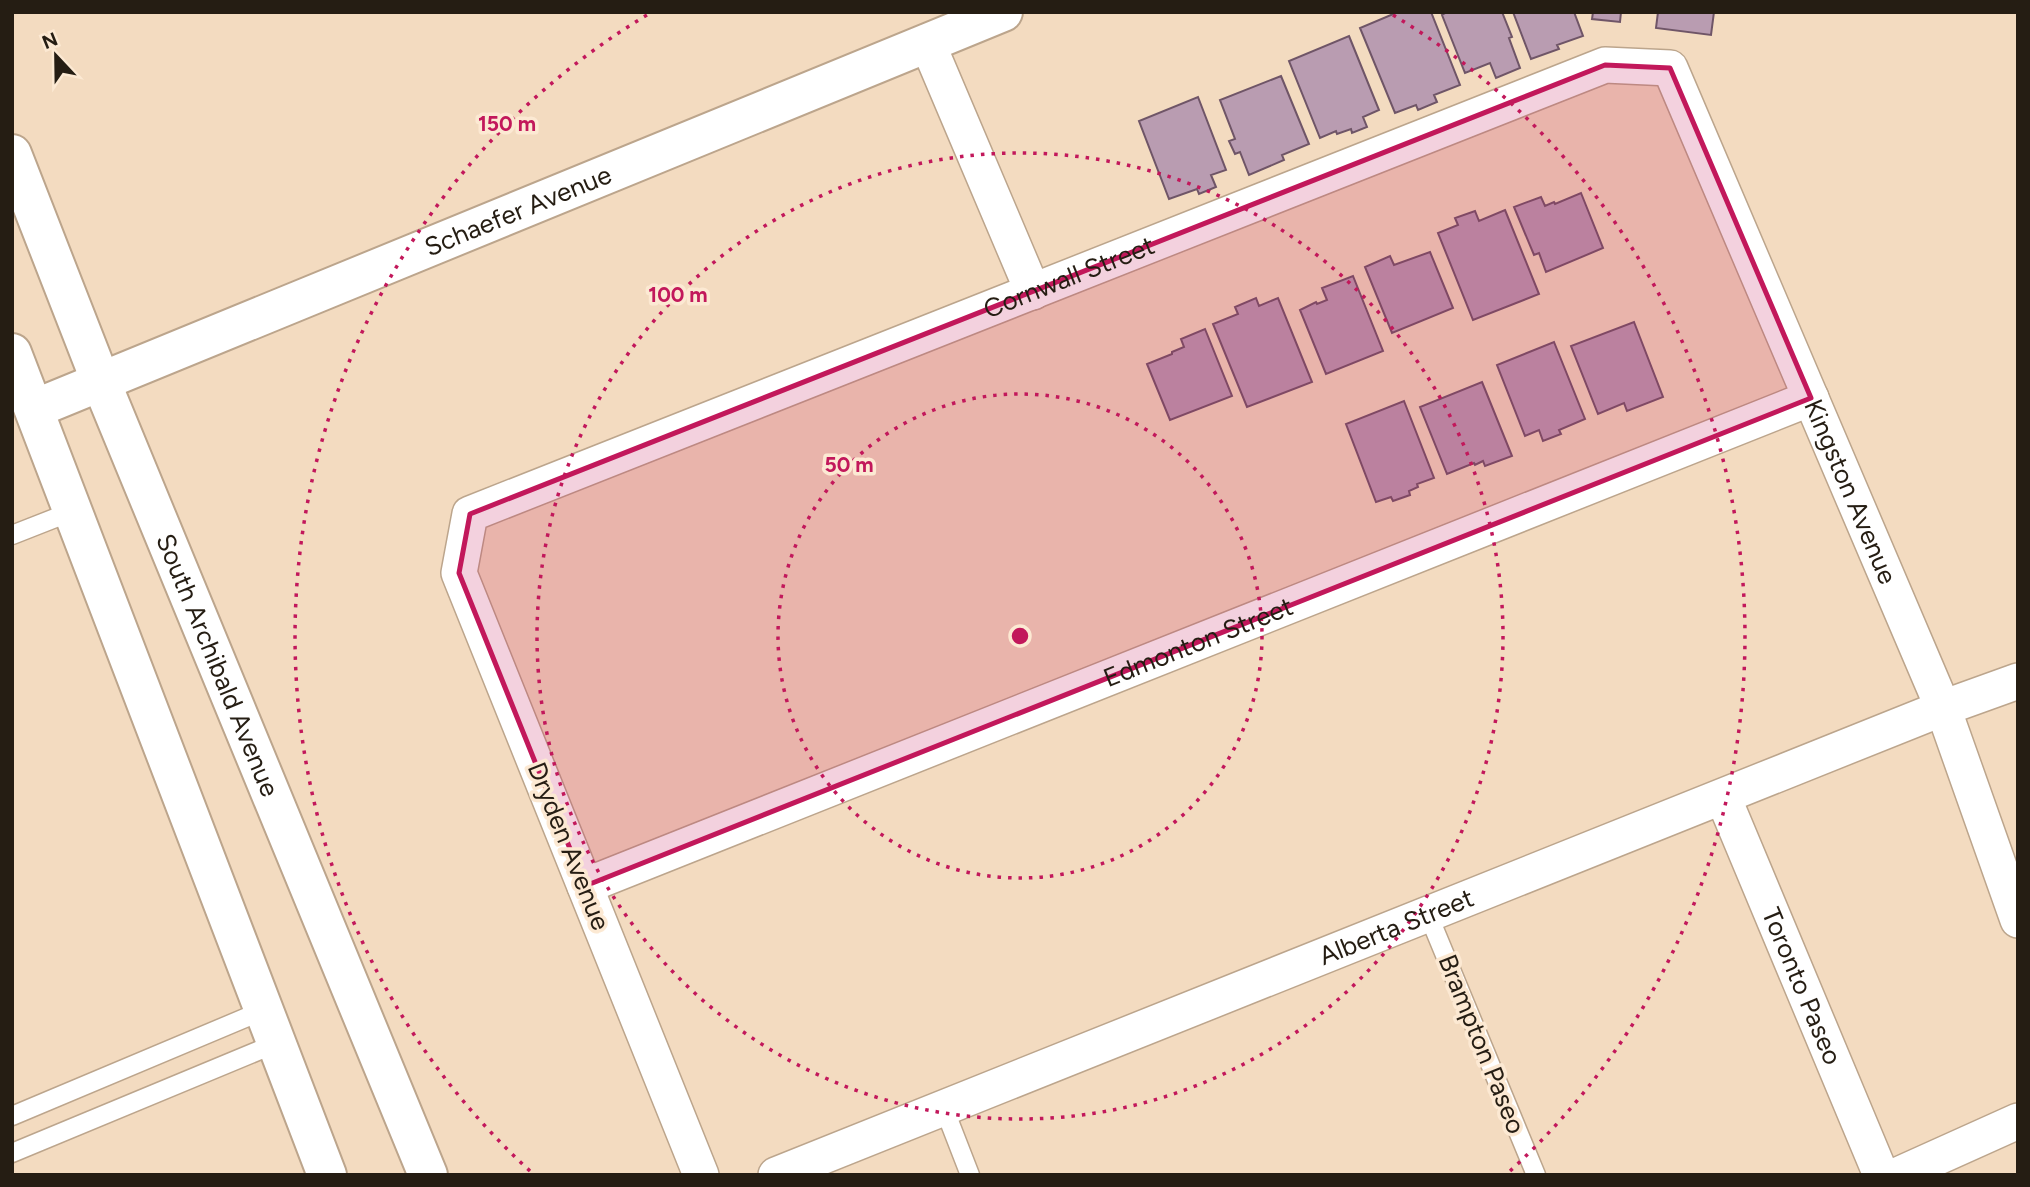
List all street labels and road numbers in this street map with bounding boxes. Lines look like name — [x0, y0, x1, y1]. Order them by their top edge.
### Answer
street label: Schaefer Avenue — [420, 158, 616, 263]
street label: Cornwall Street — [979, 229, 1159, 325]
street label: Kingston Avenue — [1797, 394, 1904, 589]
street label: South Archibald Avenue — [149, 529, 286, 801]
street label: Edmonton Street — [1099, 590, 1298, 694]
street label: Dryden Avenue — [521, 757, 617, 935]
street label: Alberta Street — [1314, 881, 1478, 972]
street label: Toronto Paseo — [1755, 903, 1849, 1069]
street label: Brampton Paseo — [1431, 950, 1533, 1138]

